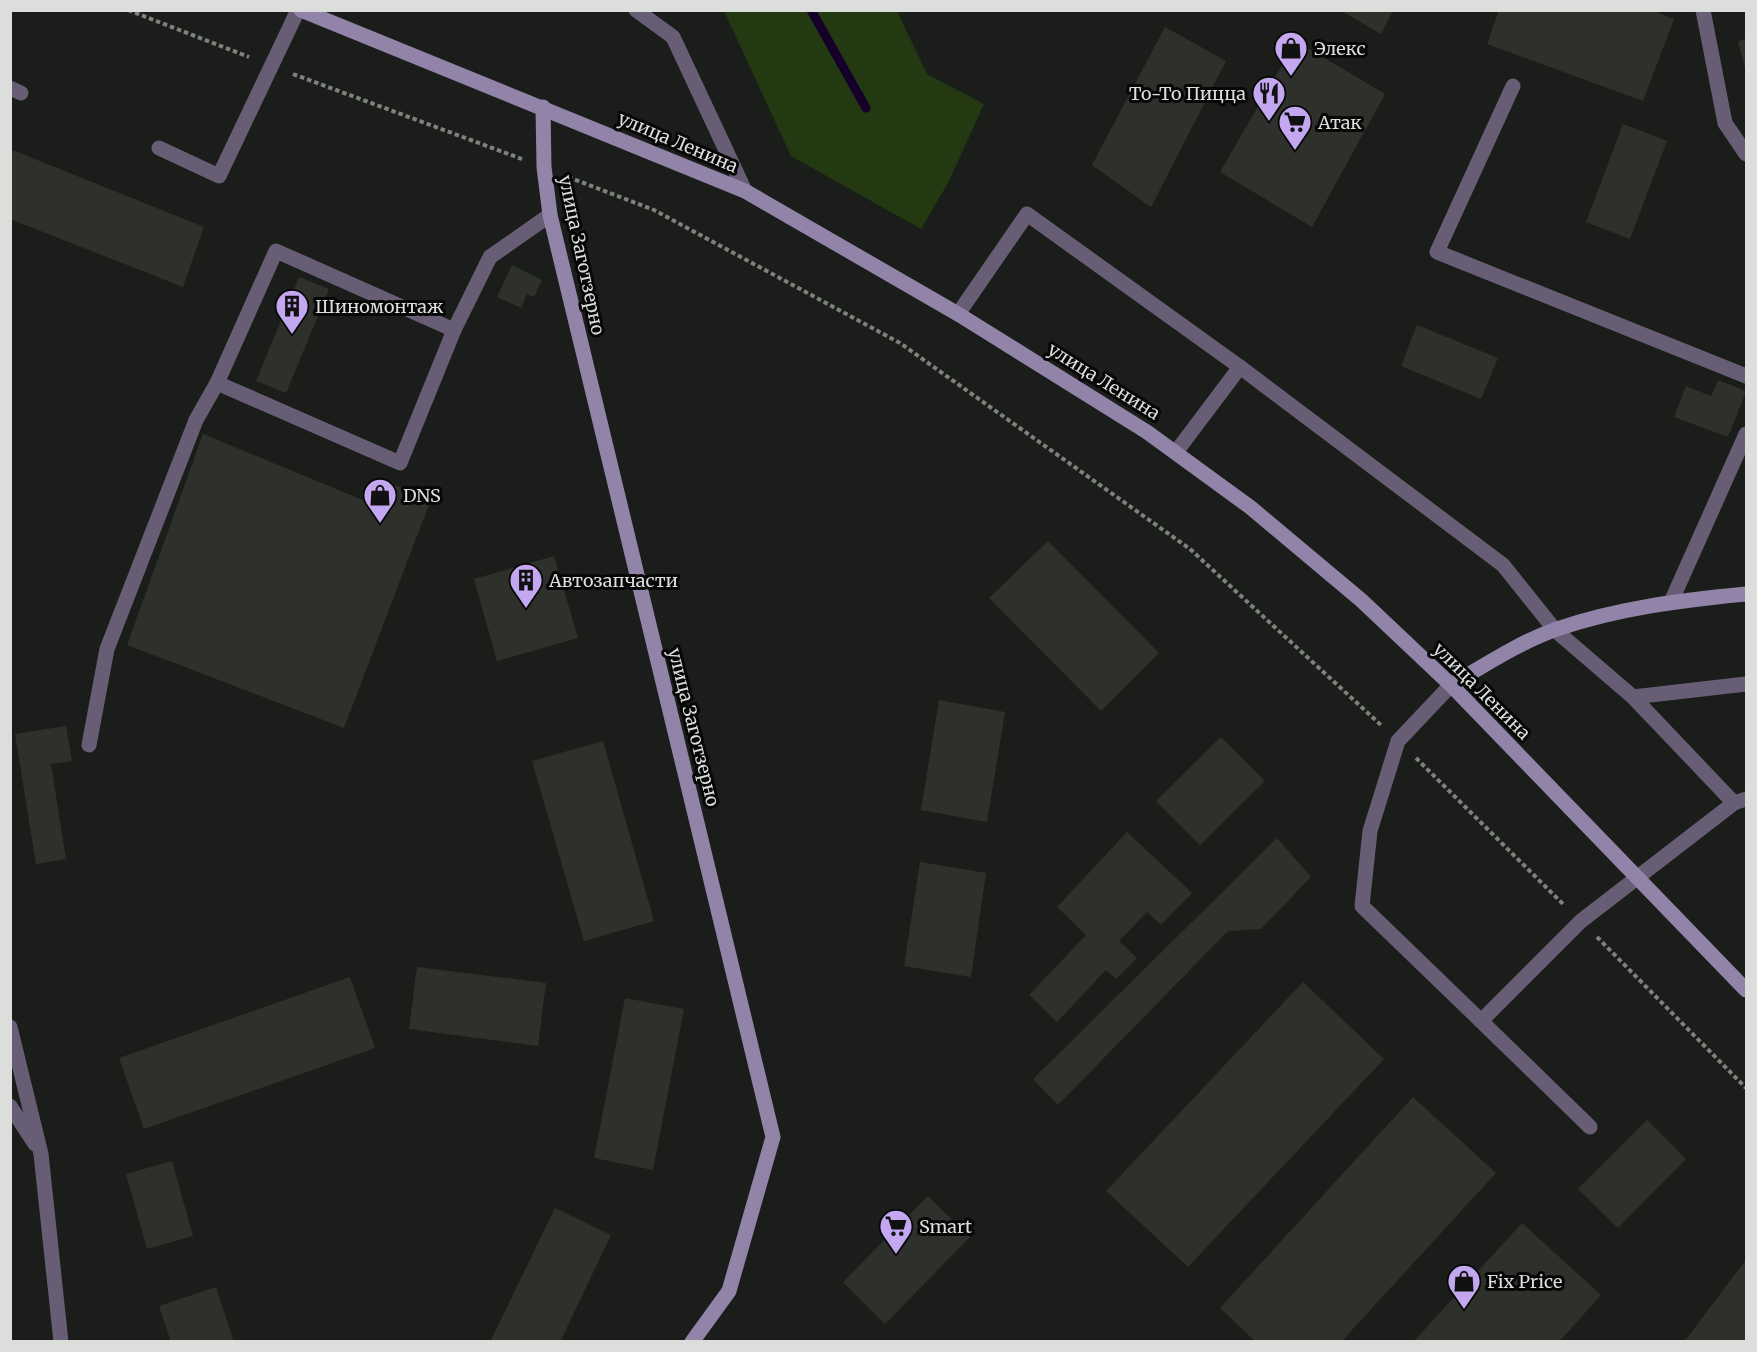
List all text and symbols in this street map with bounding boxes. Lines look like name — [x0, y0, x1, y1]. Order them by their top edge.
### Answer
shop icon: Элекс — [1273, 30, 1309, 77]
place label: Элекс — [1314, 37, 1366, 60]
restaurant icon: То-То Пицца — [1251, 75, 1287, 122]
place label: То-То Пицца — [1129, 82, 1246, 105]
supermarket icon: Атак — [1277, 104, 1313, 151]
street label: улица Ленина — [615, 106, 742, 178]
place label: Атак — [1317, 111, 1362, 134]
street label: улица Заготзерно — [554, 173, 610, 337]
building icon: Шиномонтаж — [274, 288, 310, 335]
place label: Шиномонтаж — [315, 295, 444, 318]
street label: улица Ленина — [1044, 337, 1165, 425]
shop icon: DNS — [362, 477, 398, 524]
place label: DNS — [403, 484, 441, 507]
building icon: Автозапчасти — [508, 562, 544, 609]
place label: Автозапчасти — [548, 569, 678, 592]
street label: улица Ленина — [1429, 638, 1536, 745]
street label: улица Заготзерно — [663, 645, 725, 809]
supermarket icon: Smart — [878, 1208, 914, 1255]
place label: Smart — [919, 1215, 972, 1238]
shop icon: Fix Price — [1446, 1263, 1482, 1310]
place label: Fix Price — [1487, 1270, 1562, 1293]

